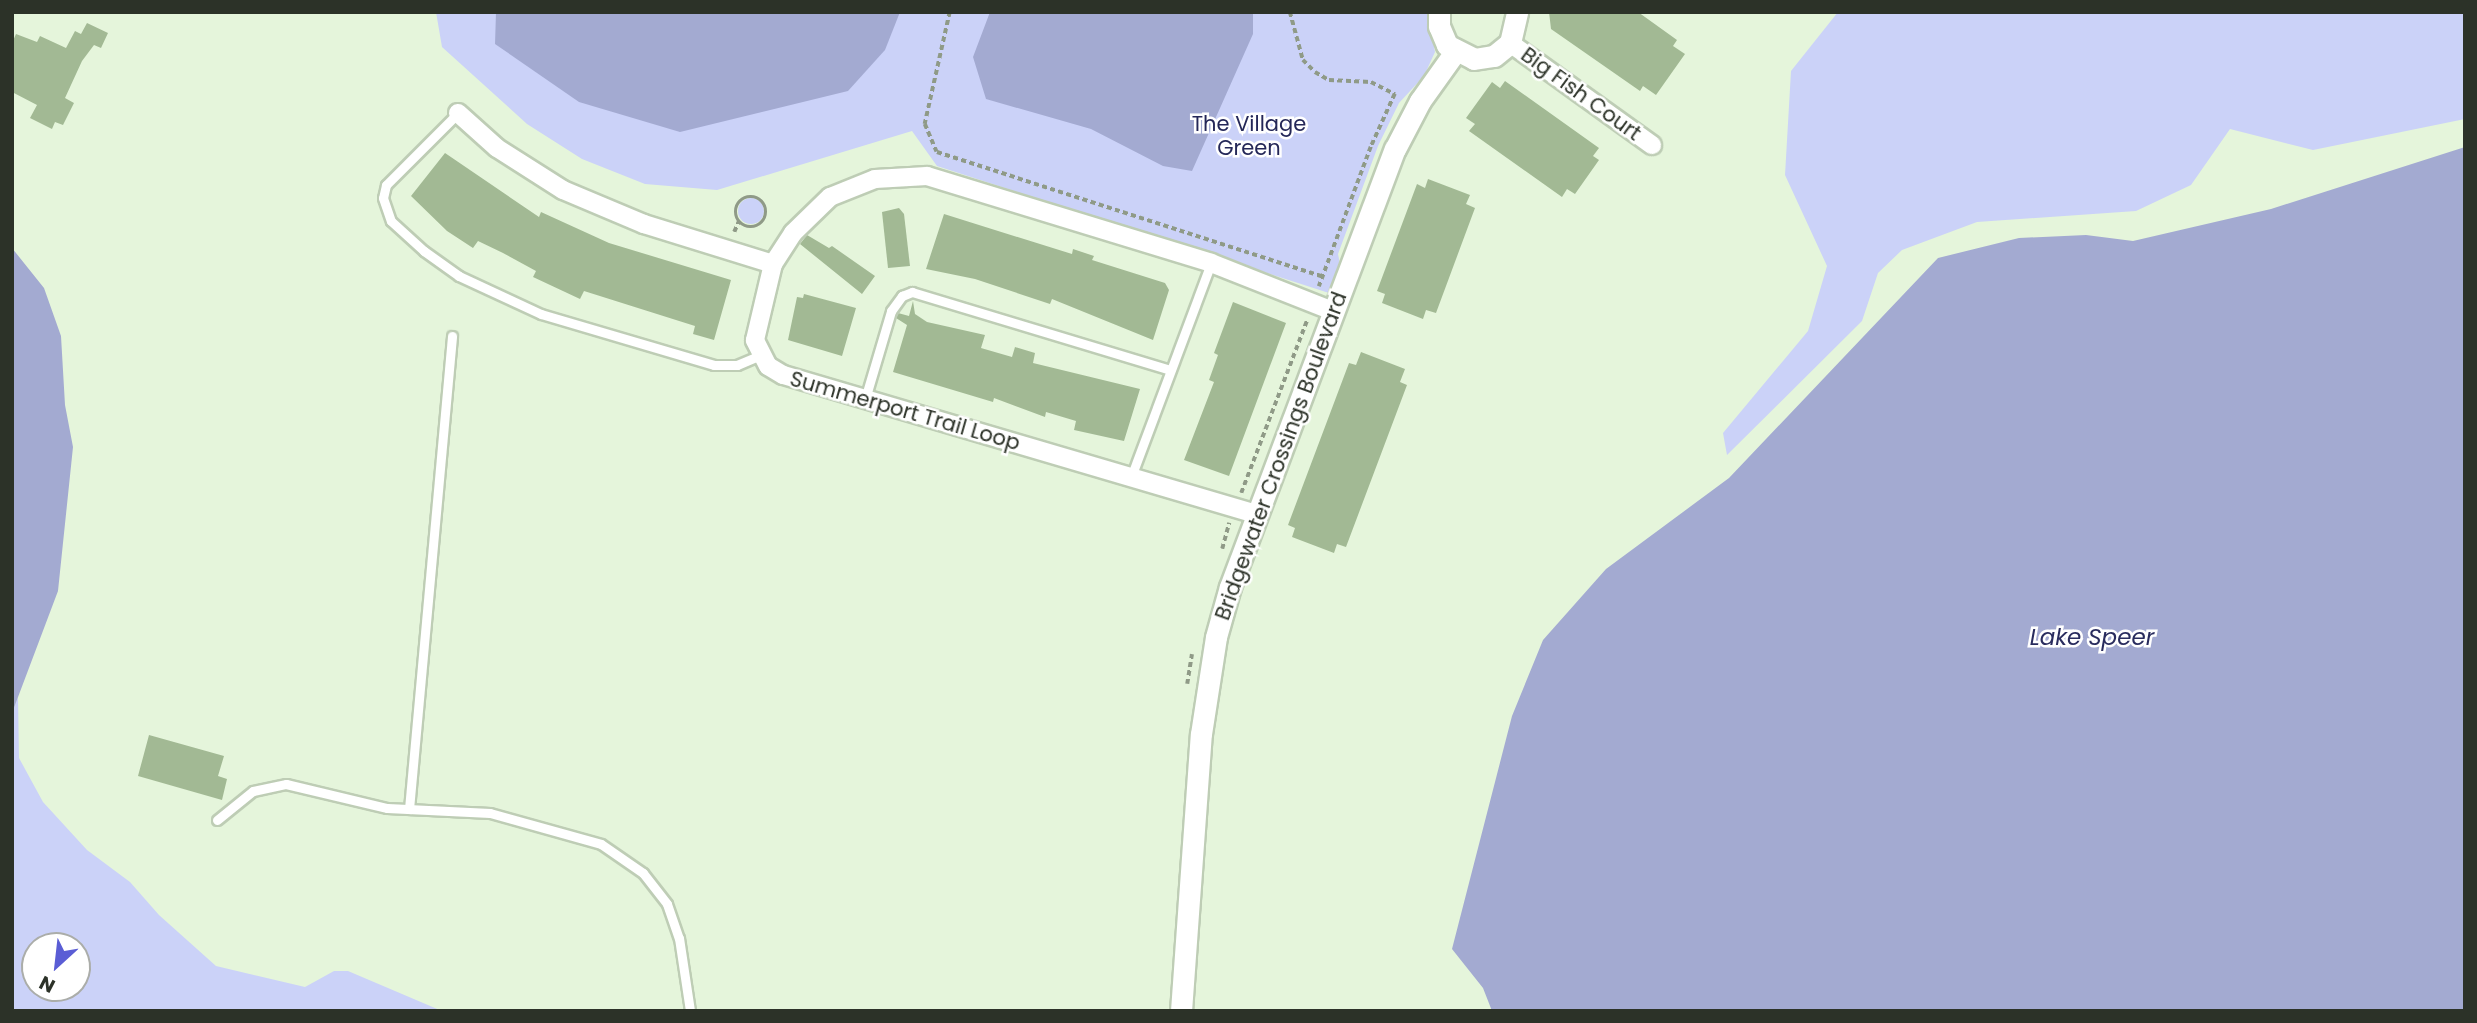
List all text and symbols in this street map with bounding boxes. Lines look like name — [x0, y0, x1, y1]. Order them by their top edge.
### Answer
street label: Big Fish Court — [1516, 42, 1646, 146]
park label: The Village Green — [1192, 111, 1306, 161]
street label: Bridgewater Crossings Boulevard — [1210, 288, 1352, 624]
street label: Summerport Trail Loop — [787, 366, 1023, 456]
water label: Lake Speer — [2030, 623, 2154, 651]
north arrow — [21, 932, 91, 1002]
text: N — [35, 969, 60, 1000]

